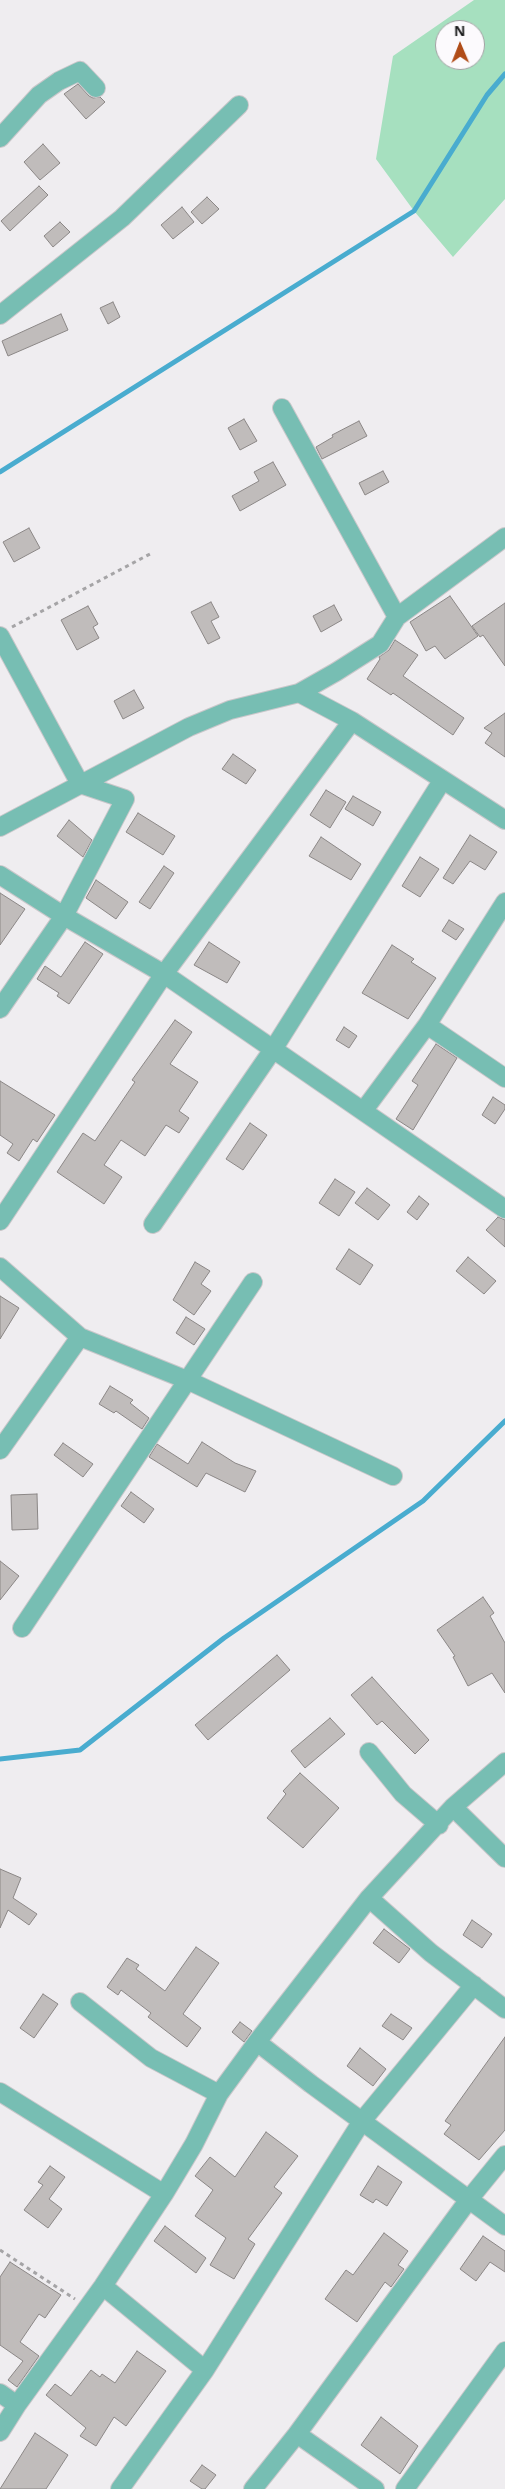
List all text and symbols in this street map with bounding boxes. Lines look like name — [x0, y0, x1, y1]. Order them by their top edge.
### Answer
north arrow — [435, 20, 485, 70]
text: N — [454, 21, 466, 40]

